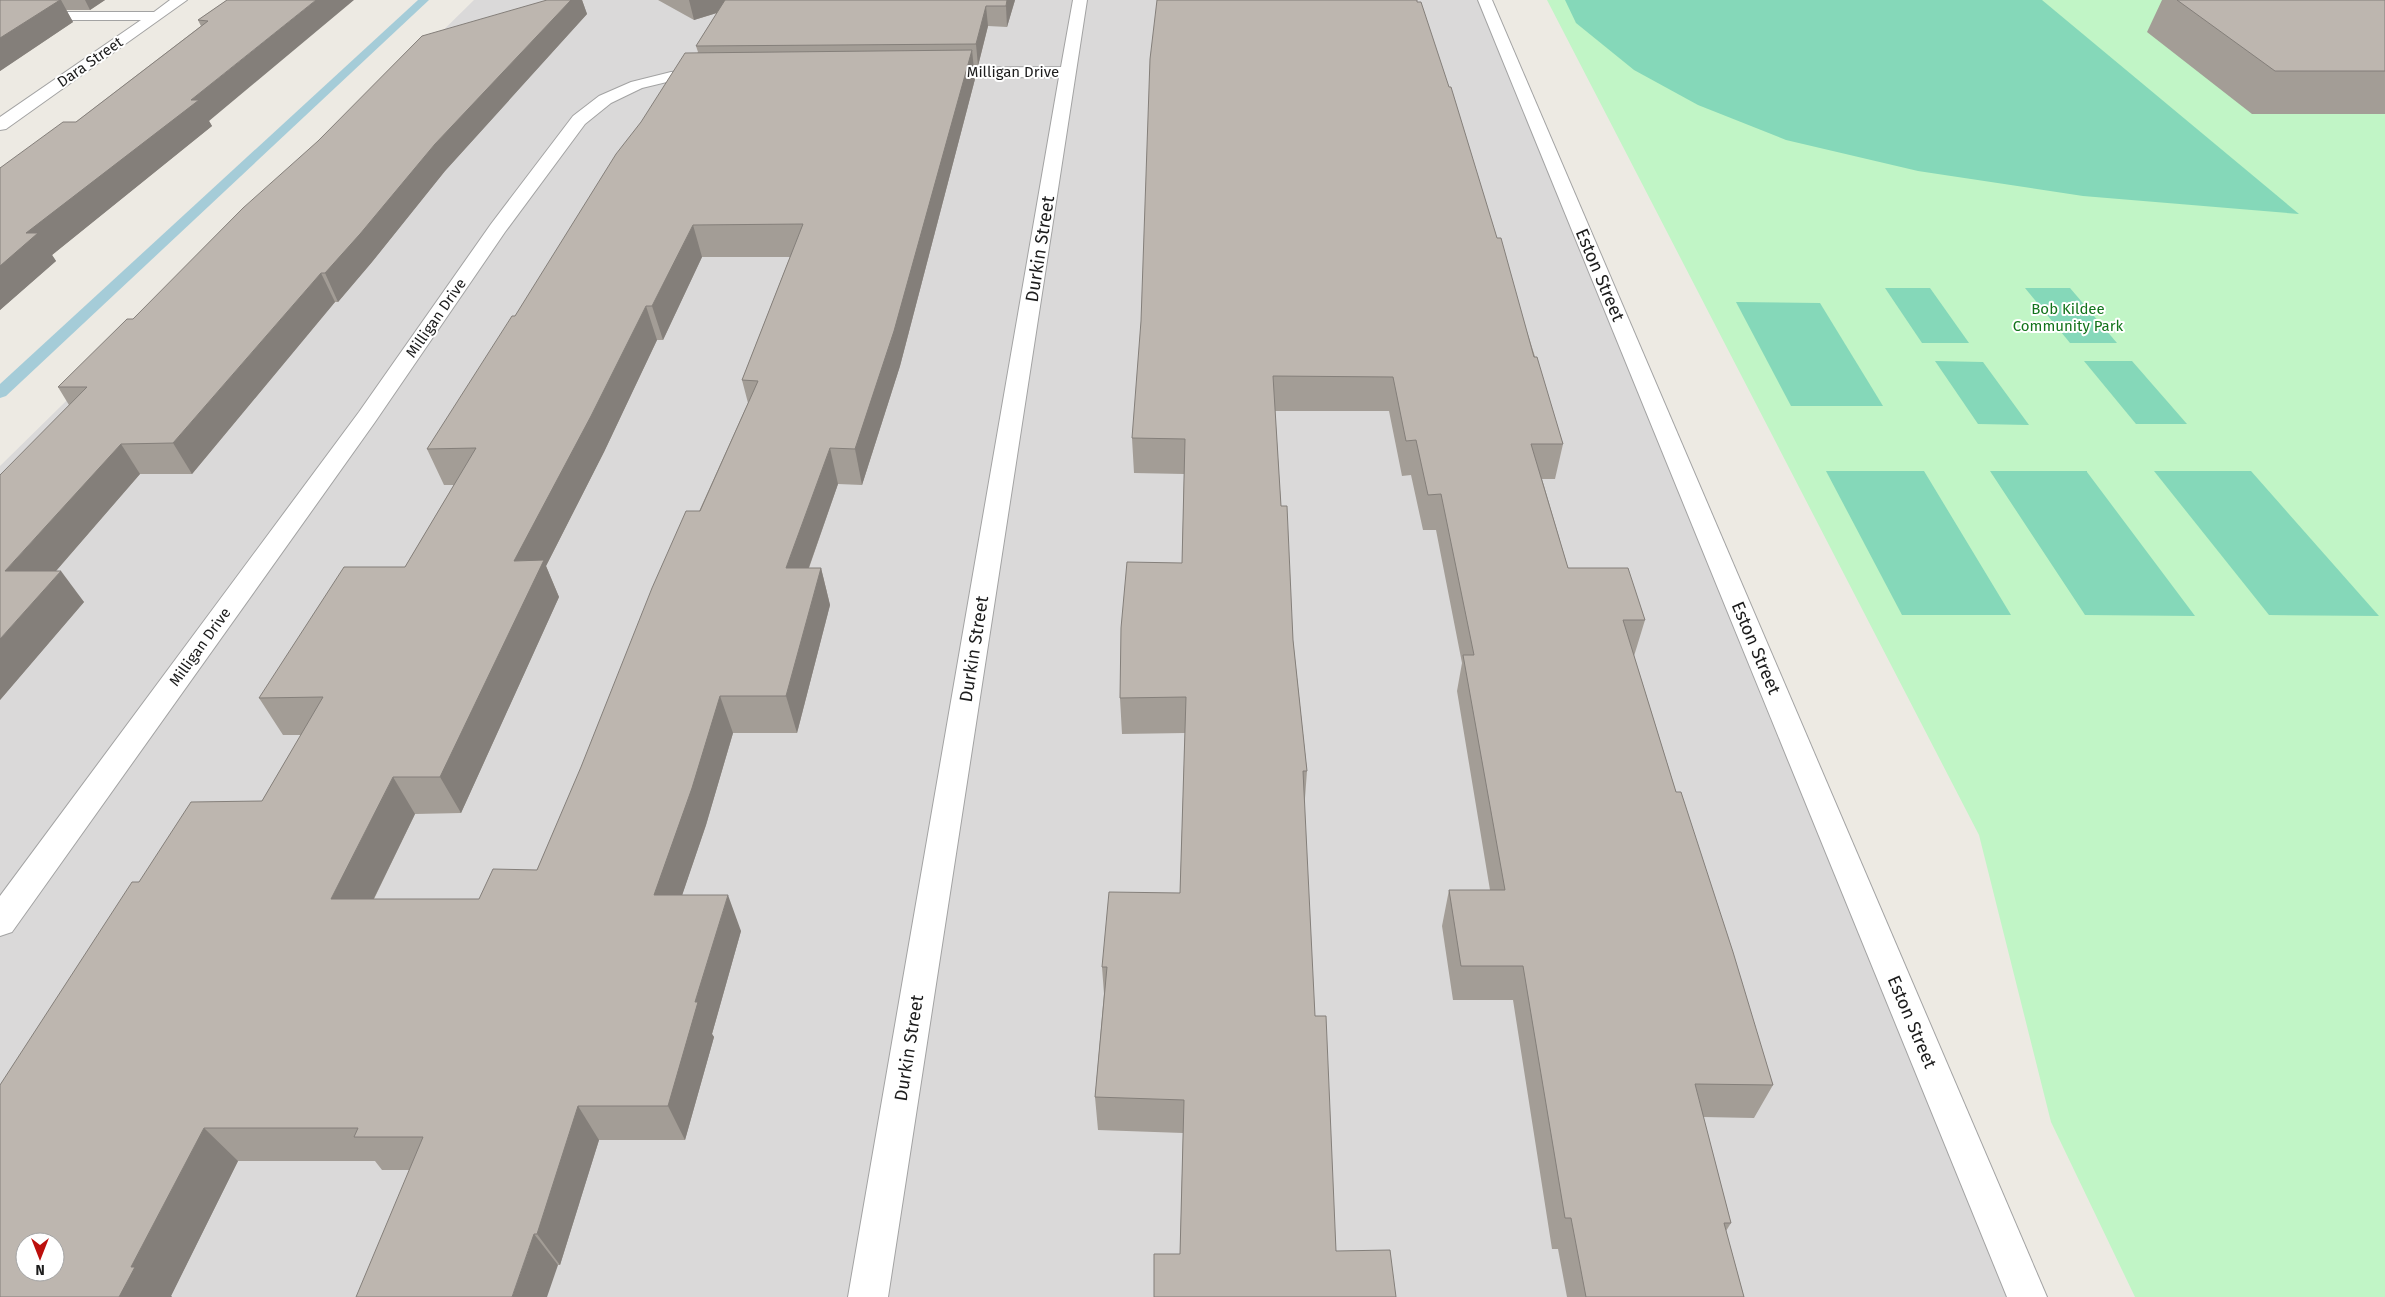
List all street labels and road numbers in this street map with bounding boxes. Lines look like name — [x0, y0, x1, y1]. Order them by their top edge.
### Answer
street label: Dara Street — [54, 33, 127, 91]
street label: Milligan Drive — [967, 63, 1059, 81]
street label: Durkin Street — [1021, 194, 1059, 304]
street label: Eston Street — [1571, 225, 1630, 325]
street label: Milligan Drive — [402, 275, 470, 361]
street label: Durkin Street — [955, 594, 993, 704]
street label: Eston Street — [1727, 598, 1786, 698]
street label: Milligan Drive — [166, 604, 234, 690]
street label: Eston Street — [1883, 972, 1942, 1072]
street label: Durkin Street — [890, 993, 928, 1103]

